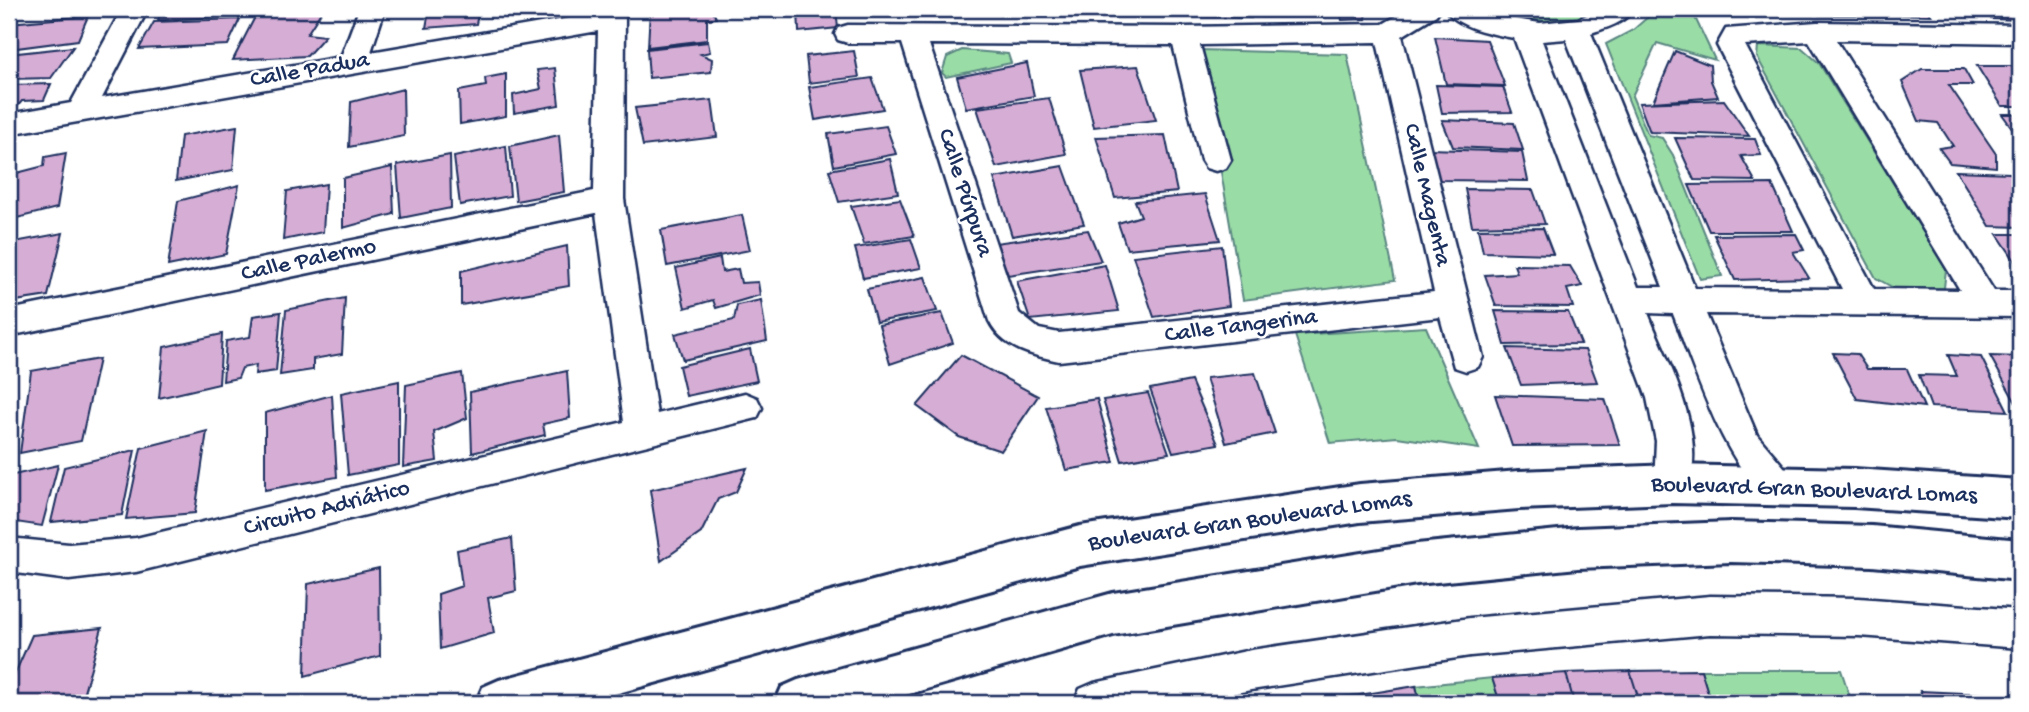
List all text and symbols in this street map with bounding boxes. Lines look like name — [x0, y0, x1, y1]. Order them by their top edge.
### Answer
street label: Calle Padua — [248, 46, 372, 96]
street label: Calle Magenta — [1396, 121, 1457, 270]
street label: Calle Púrpura — [930, 125, 999, 261]
street label: Calle Palermo — [239, 233, 379, 289]
street label: Calle Tangerina — [1163, 303, 1320, 351]
street label: Boulevard Gran Boulevard Lomas — [1650, 471, 1979, 511]
street label: Circuito Adriático — [241, 474, 413, 544]
street label: Boulevard Gran Boulevard Lomas — [1086, 485, 1415, 559]

